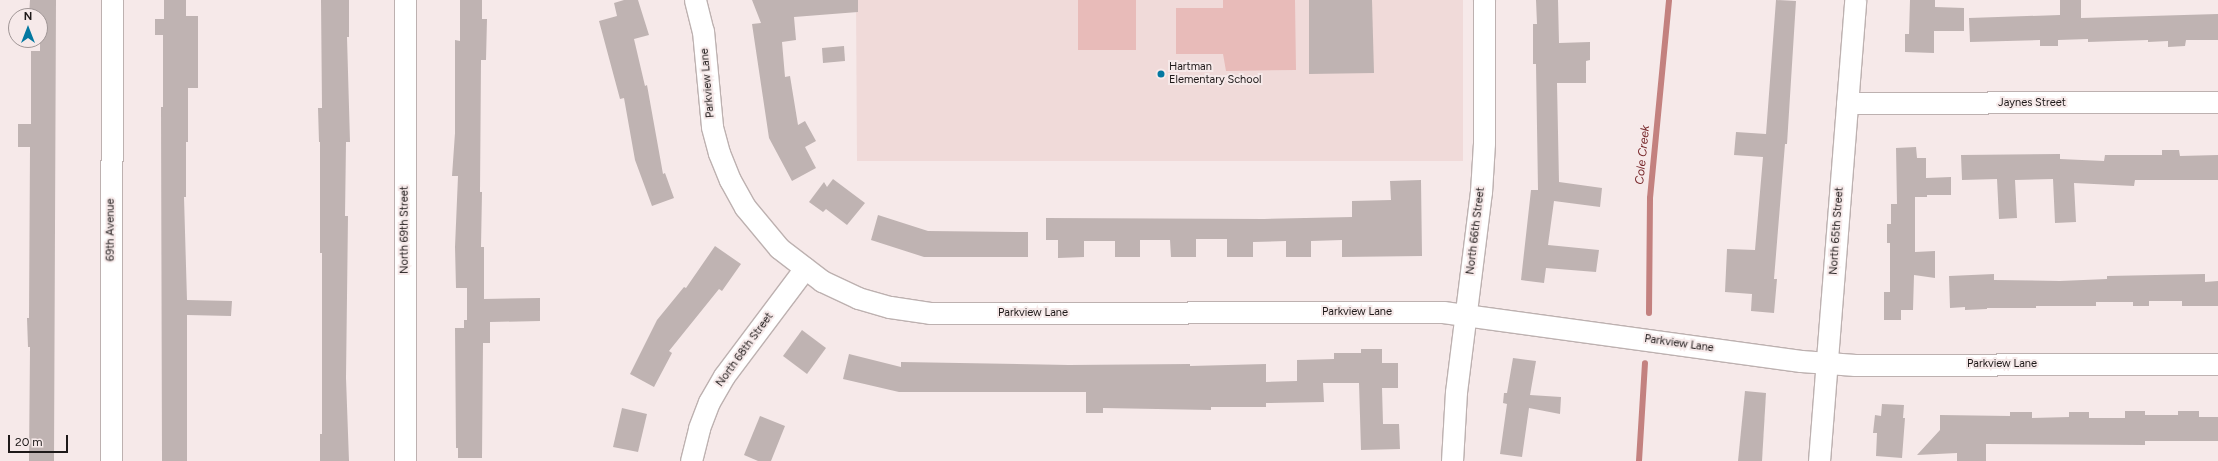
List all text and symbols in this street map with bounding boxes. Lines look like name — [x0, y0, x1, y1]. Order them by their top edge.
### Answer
north arrow — [8, 8, 48, 48]
text: N — [24, 10, 32, 23]
street label: Parkview Lane — [698, 48, 718, 118]
place label: Hartman Elementary School — [1169, 61, 1261, 87]
marker: Hartman Elementary School — [1156, 69, 1166, 79]
street label: Jaynes Street — [1998, 96, 2066, 110]
water label: Cole Creek — [1633, 125, 1653, 185]
street label: North 69th Street — [398, 186, 412, 274]
street label: North 66th Street — [1464, 187, 1488, 275]
street label: North 65th Street — [1827, 187, 1847, 275]
street label: 69th Avenue — [104, 199, 118, 261]
street label: Parkview Lane — [1322, 305, 1392, 319]
street label: Parkview Lane — [998, 306, 1068, 320]
street label: North 68th Street — [714, 310, 776, 390]
street label: Parkview Lane — [1643, 333, 1715, 355]
street label: Parkview Lane — [1967, 357, 2037, 371]
scale bar — [10, 427, 70, 453]
text: 20 m — [15, 435, 43, 449]

